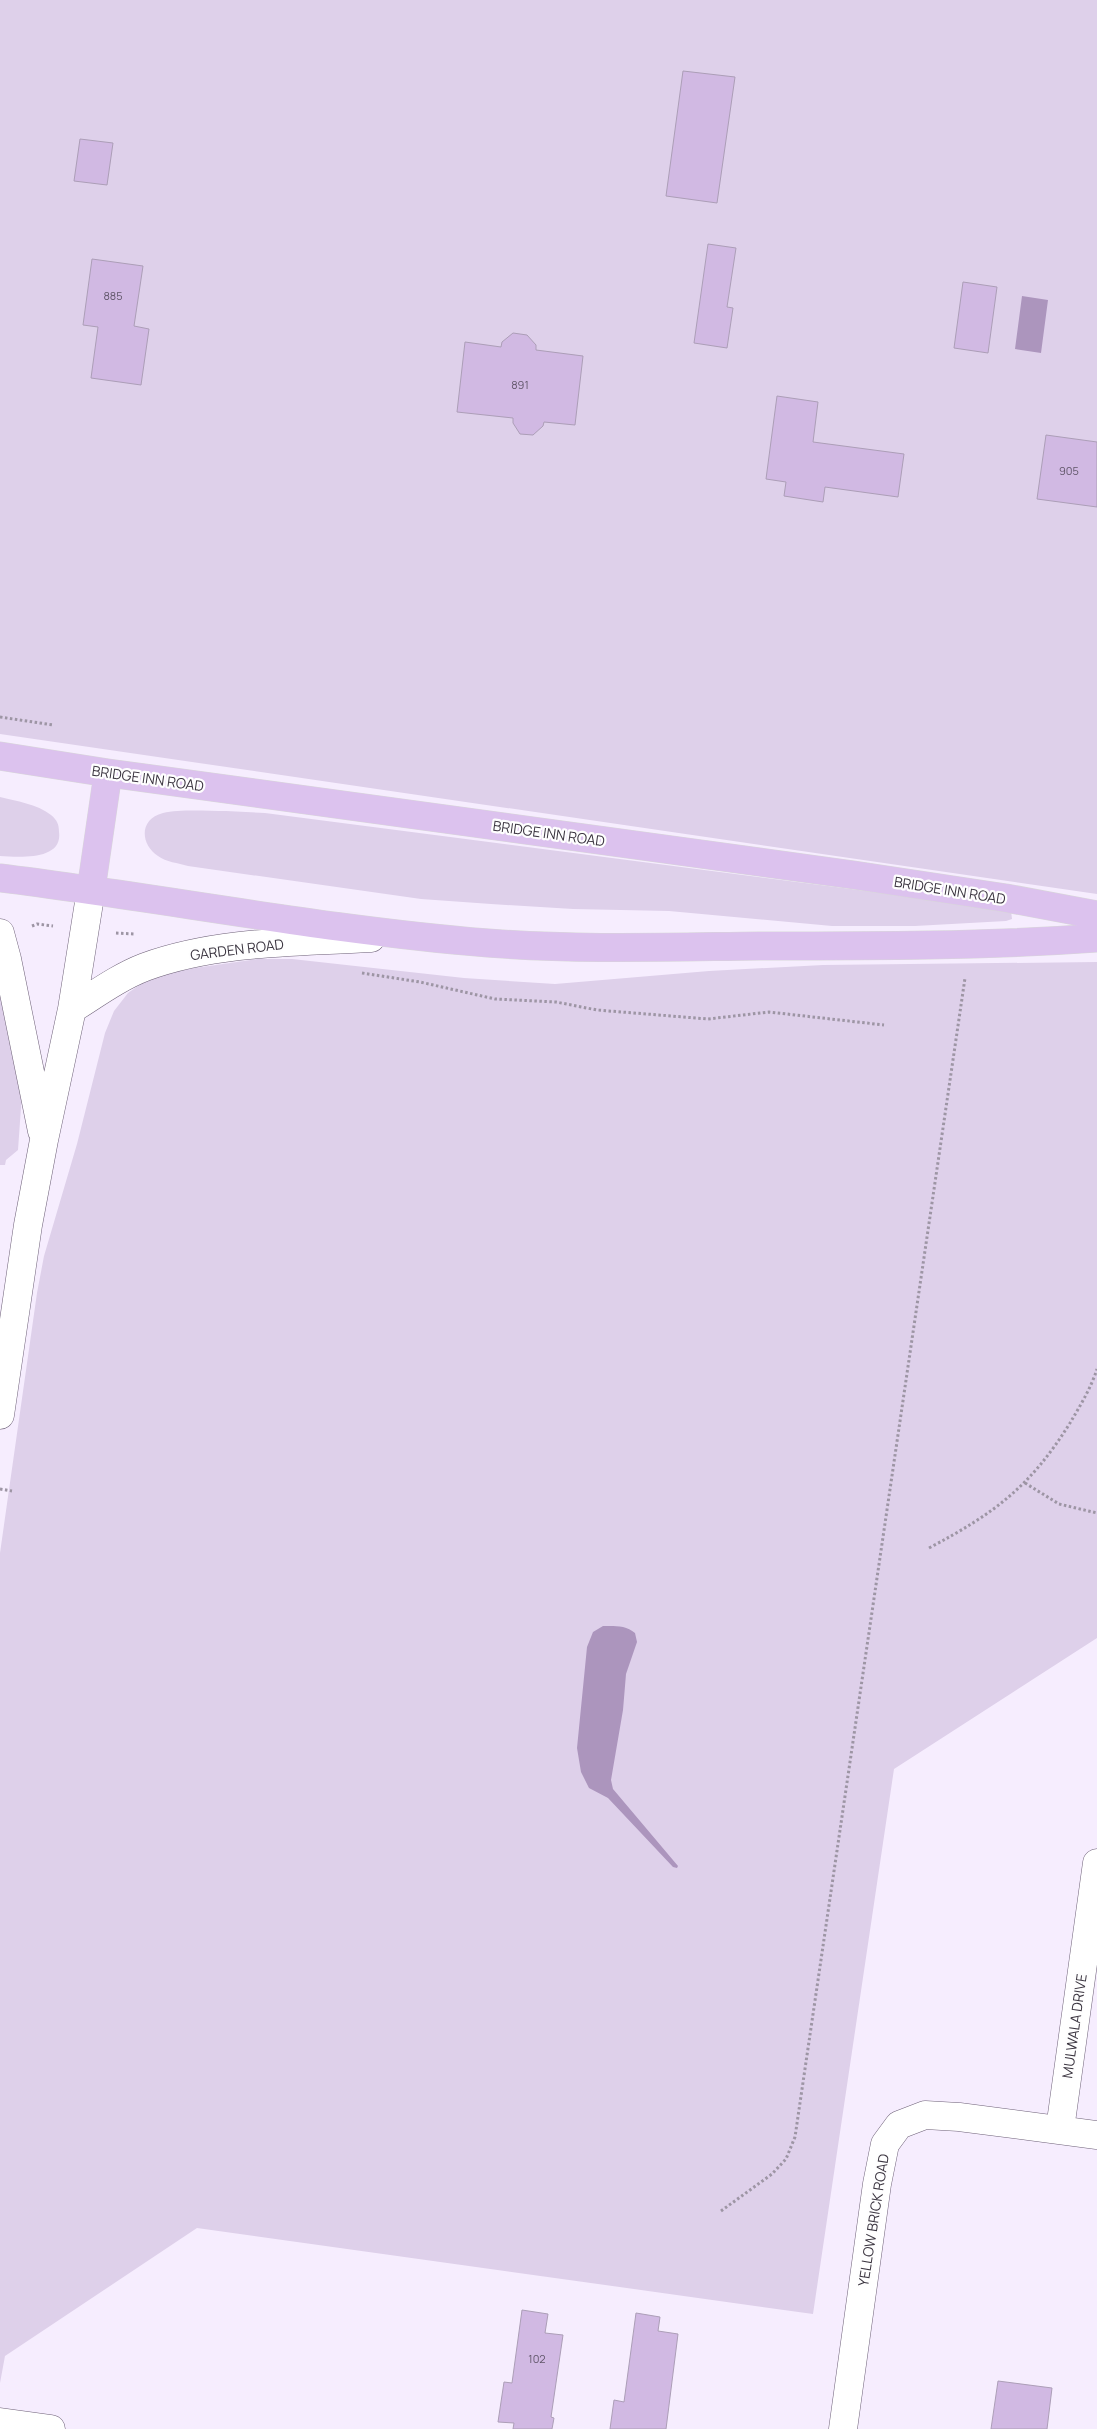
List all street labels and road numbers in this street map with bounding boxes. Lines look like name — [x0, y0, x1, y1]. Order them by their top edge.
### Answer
street label: BRIDGE INN ROAD — [91, 761, 205, 795]
street label: BRIDGE INN ROAD — [492, 816, 606, 850]
street label: BRIDGE INN ROAD — [893, 872, 1007, 908]
street label: GARDEN ROAD — [189, 934, 285, 964]
street label: MULWALA DRIVE — [1057, 1973, 1091, 2079]
street label: YELLOW BRICK ROAD — [853, 2152, 893, 2288]

